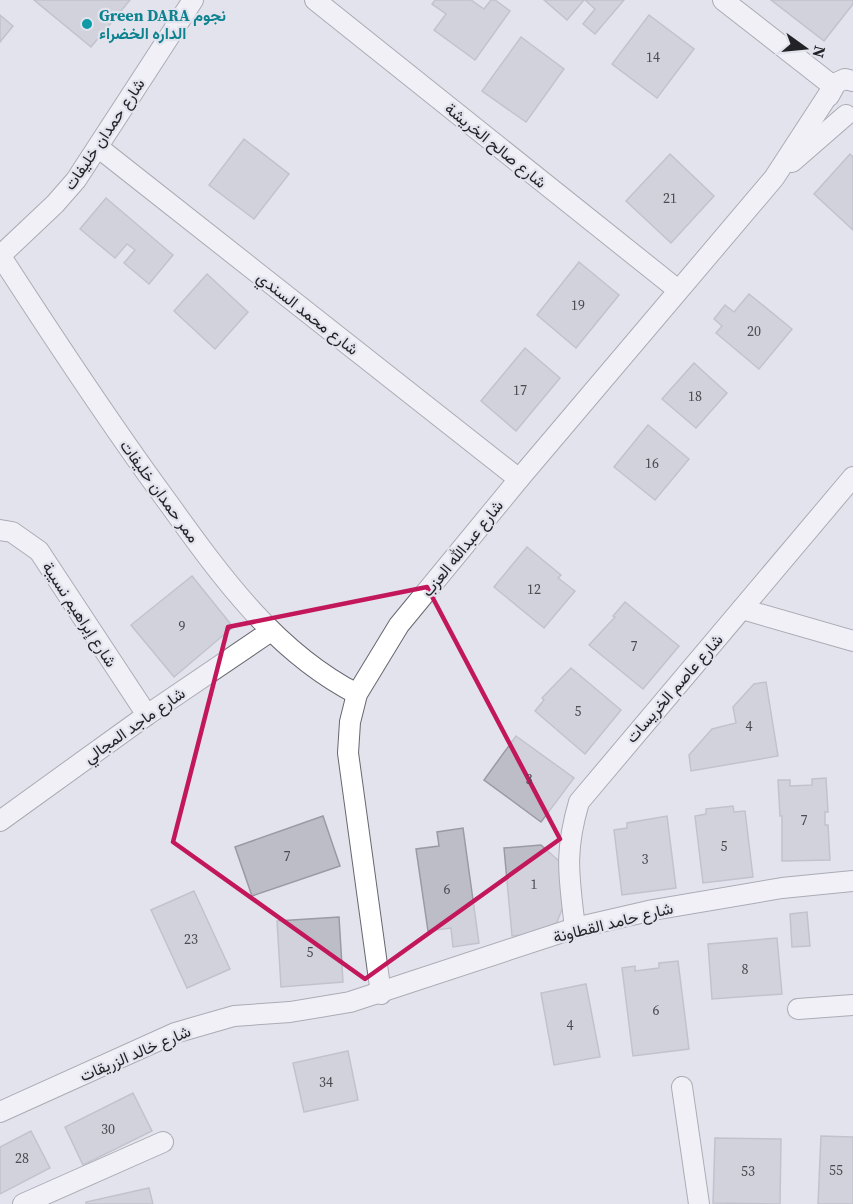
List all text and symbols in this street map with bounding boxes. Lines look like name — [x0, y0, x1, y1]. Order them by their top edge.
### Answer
place label: Green DARA نجوم الداره الخضراء — [99, 4, 226, 44]
marker: Green DARA نجوم الداره الخضراء — [80, 17, 94, 31]
north arrow — [775, 18, 835, 78]
text: N — [807, 43, 832, 61]
house number: 14 — [646, 47, 660, 67]
street label: شارع حمدان خليفات — [58, 74, 150, 195]
street label: شارع صالح الخريشة — [440, 97, 552, 194]
house number: 21 — [663, 188, 677, 208]
street label: شارع محمد السندي — [251, 266, 364, 362]
house number: 19 — [571, 295, 585, 315]
house number: 20 — [747, 321, 761, 341]
house number: 17 — [513, 380, 527, 400]
house number: 18 — [688, 386, 702, 406]
street label: ممر حمدان خليفات — [115, 435, 205, 547]
house number: 16 — [645, 453, 659, 473]
street label: شارع عبدالله العزب — [416, 495, 509, 602]
street label: شارع إبراهيم نسيبة — [37, 557, 122, 672]
house number: 12 — [527, 579, 541, 599]
house number: 9 — [179, 616, 186, 636]
street label: شارع عاصم الخريسات — [621, 629, 728, 748]
house number: 7 — [631, 636, 638, 656]
street label: شارع ماجد المجالي — [79, 682, 191, 771]
house number: 5 — [575, 701, 582, 721]
house number: 4 — [746, 716, 753, 736]
house number: 3 — [526, 769, 533, 789]
house number: 7 — [801, 810, 808, 830]
house number: 5 — [721, 836, 728, 856]
house number: 7 — [284, 846, 291, 866]
house number: 3 — [642, 849, 649, 869]
house number: 1 — [531, 874, 538, 894]
house number: 6 — [444, 879, 451, 899]
street label: شارع حامد القطاونة — [551, 896, 675, 949]
house number: 23 — [184, 929, 198, 949]
house number: 5 — [307, 942, 314, 962]
house number: 8 — [742, 959, 749, 979]
house number: 6 — [653, 1000, 660, 1020]
house number: 4 — [567, 1015, 574, 1035]
street label: شارع خالد الزريقات — [76, 1020, 194, 1087]
house number: 34 — [319, 1072, 333, 1092]
house number: 30 — [101, 1119, 115, 1139]
house number: 28 — [15, 1148, 29, 1168]
house number: 55 — [829, 1160, 843, 1180]
house number: 53 — [741, 1161, 755, 1181]

